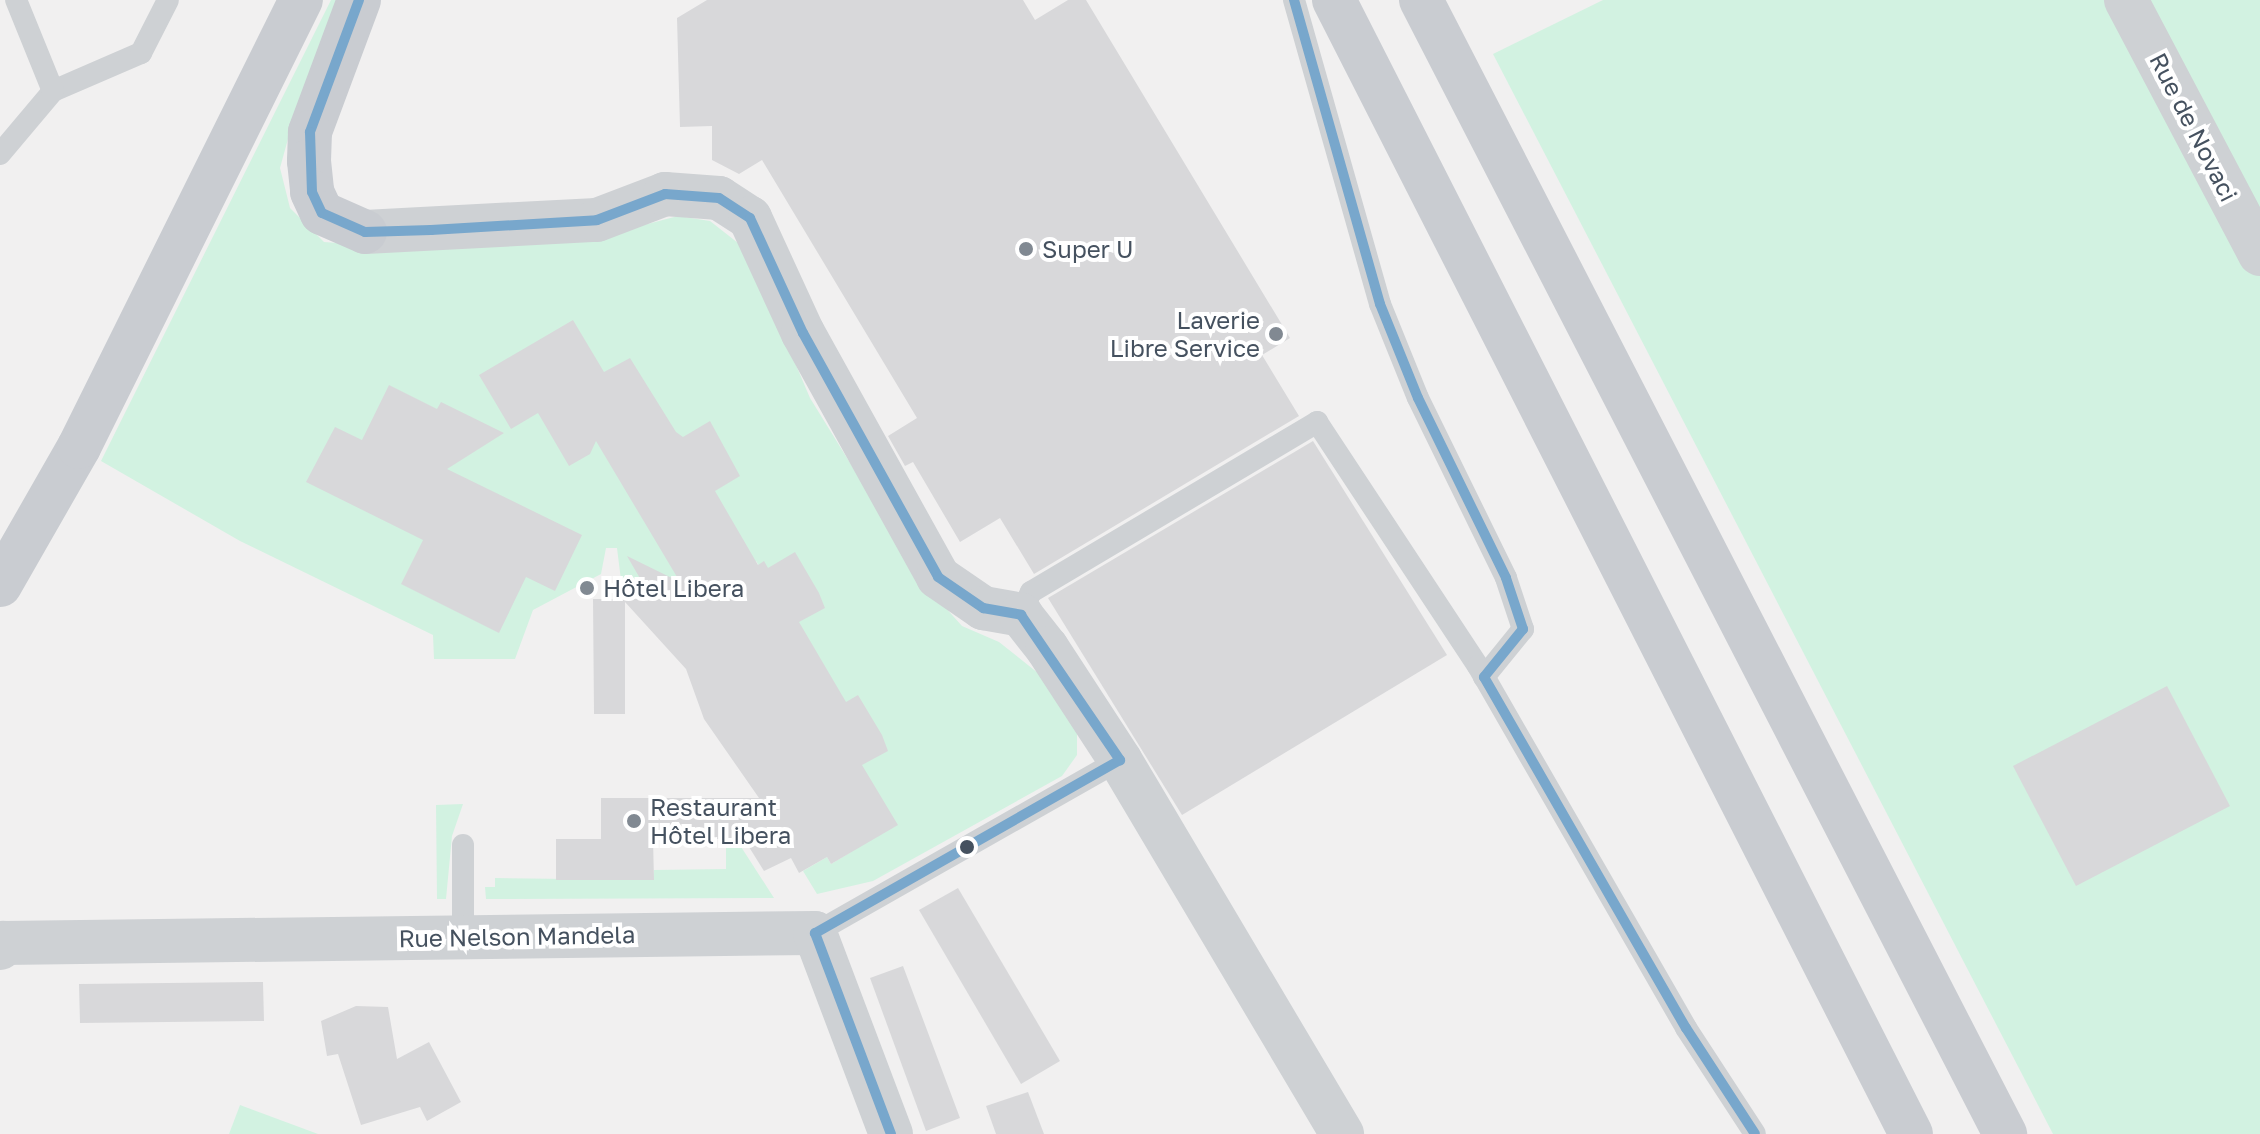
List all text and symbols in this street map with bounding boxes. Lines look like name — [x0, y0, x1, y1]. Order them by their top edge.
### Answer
street label: Rue de Novaci — [2144, 48, 2244, 206]
place label: Super U — [1042, 235, 1133, 263]
marker: Super U — [1017, 240, 1035, 258]
place label: Laverie Libre Service — [1110, 306, 1260, 362]
marker: Laverie Libre Service — [1267, 325, 1285, 343]
place label: Hôtel Libera — [603, 574, 744, 602]
marker: Hôtel Libera — [578, 579, 596, 597]
place label: Restaurant Hôtel Libera — [650, 793, 791, 849]
marker: Restaurant Hôtel Libera — [625, 812, 643, 830]
unlabelled marker — [959, 839, 975, 855]
street label: Rue Nelson Mandela — [398, 920, 636, 952]

